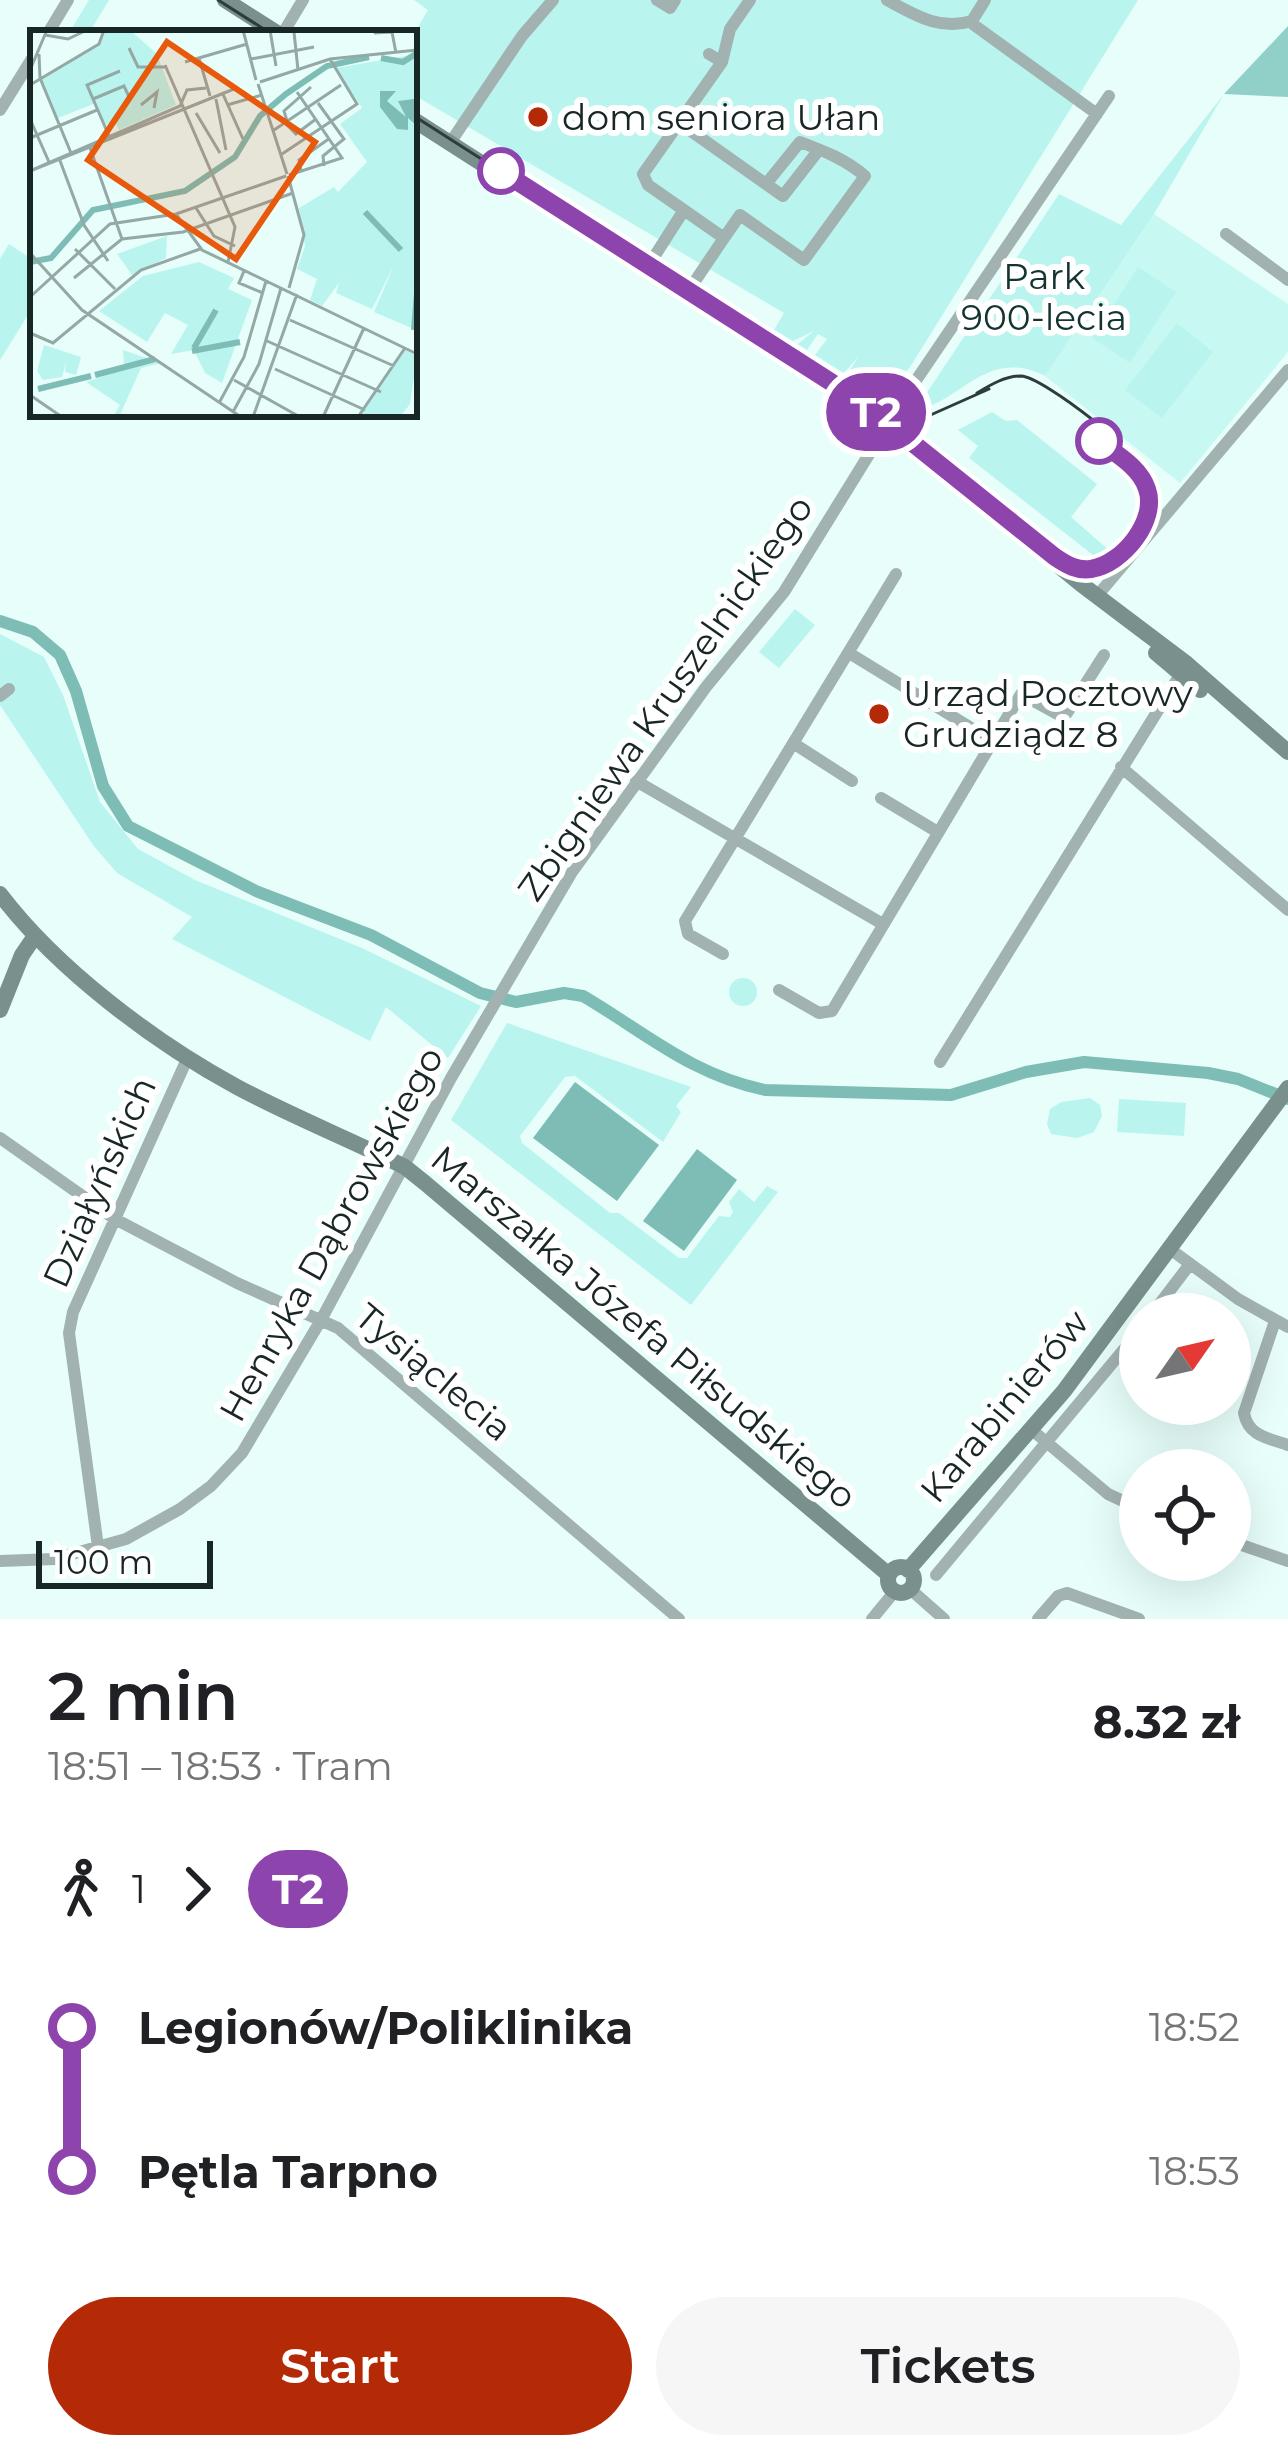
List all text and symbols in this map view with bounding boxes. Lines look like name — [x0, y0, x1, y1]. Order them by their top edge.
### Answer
inset map — [30, 30, 417, 417]
place label: dom seniora Ułan — [562, 95, 880, 139]
marker: dom seniora Ułan — [525, 104, 551, 130]
unlabelled marker — [479, 149, 523, 193]
park label: Park 900-lecia — [961, 254, 1127, 339]
line badge: T2 — [822, 373, 930, 451]
text: T2 — [850, 386, 902, 438]
unlabelled marker — [1077, 419, 1121, 463]
street label: Zbigniewa Kruszelnickiego — [508, 487, 822, 909]
place label: Urząd Pocztowy Grudziądz 8 — [903, 671, 1193, 756]
marker: Urząd Pocztowy Grudziądz 8 — [866, 701, 892, 727]
street label: Henryka Dąbrowskiego — [210, 1039, 452, 1429]
street label: Działyńskich — [33, 1070, 165, 1294]
street label: Marszałka Józefa Piłsudskiego — [423, 1136, 865, 1518]
north arrow — [1119, 1293, 1251, 1425]
map controls — [1119, 1293, 1251, 1581]
street label: Tysiąclecia — [347, 1294, 521, 1450]
street label: Karabinierów — [911, 1300, 1098, 1511]
button: locate — [1119, 1449, 1251, 1581]
scale bar — [36, 1535, 213, 1588]
text: 100 m — [54, 1542, 153, 1582]
text: 2 min — [48, 1656, 238, 1737]
text: 8.32 zł — [1093, 1694, 1240, 1749]
text: 18:51 – 18:53 · Tram — [48, 1742, 393, 1790]
icon: walk — [48, 1856, 114, 1922]
icon: forward — [164, 1856, 230, 1922]
text: T2 — [272, 1863, 324, 1915]
text: 1 — [132, 1865, 146, 1913]
text: Legionów/Poliklinika — [138, 2000, 633, 2055]
text: 18:52 — [1149, 2003, 1240, 2051]
text: Pętla Tarpno — [138, 2144, 438, 2199]
text: 18:53 — [1149, 2147, 1240, 2195]
button: Start — [48, 2297, 632, 2435]
button: Tickets — [656, 2297, 1240, 2435]

